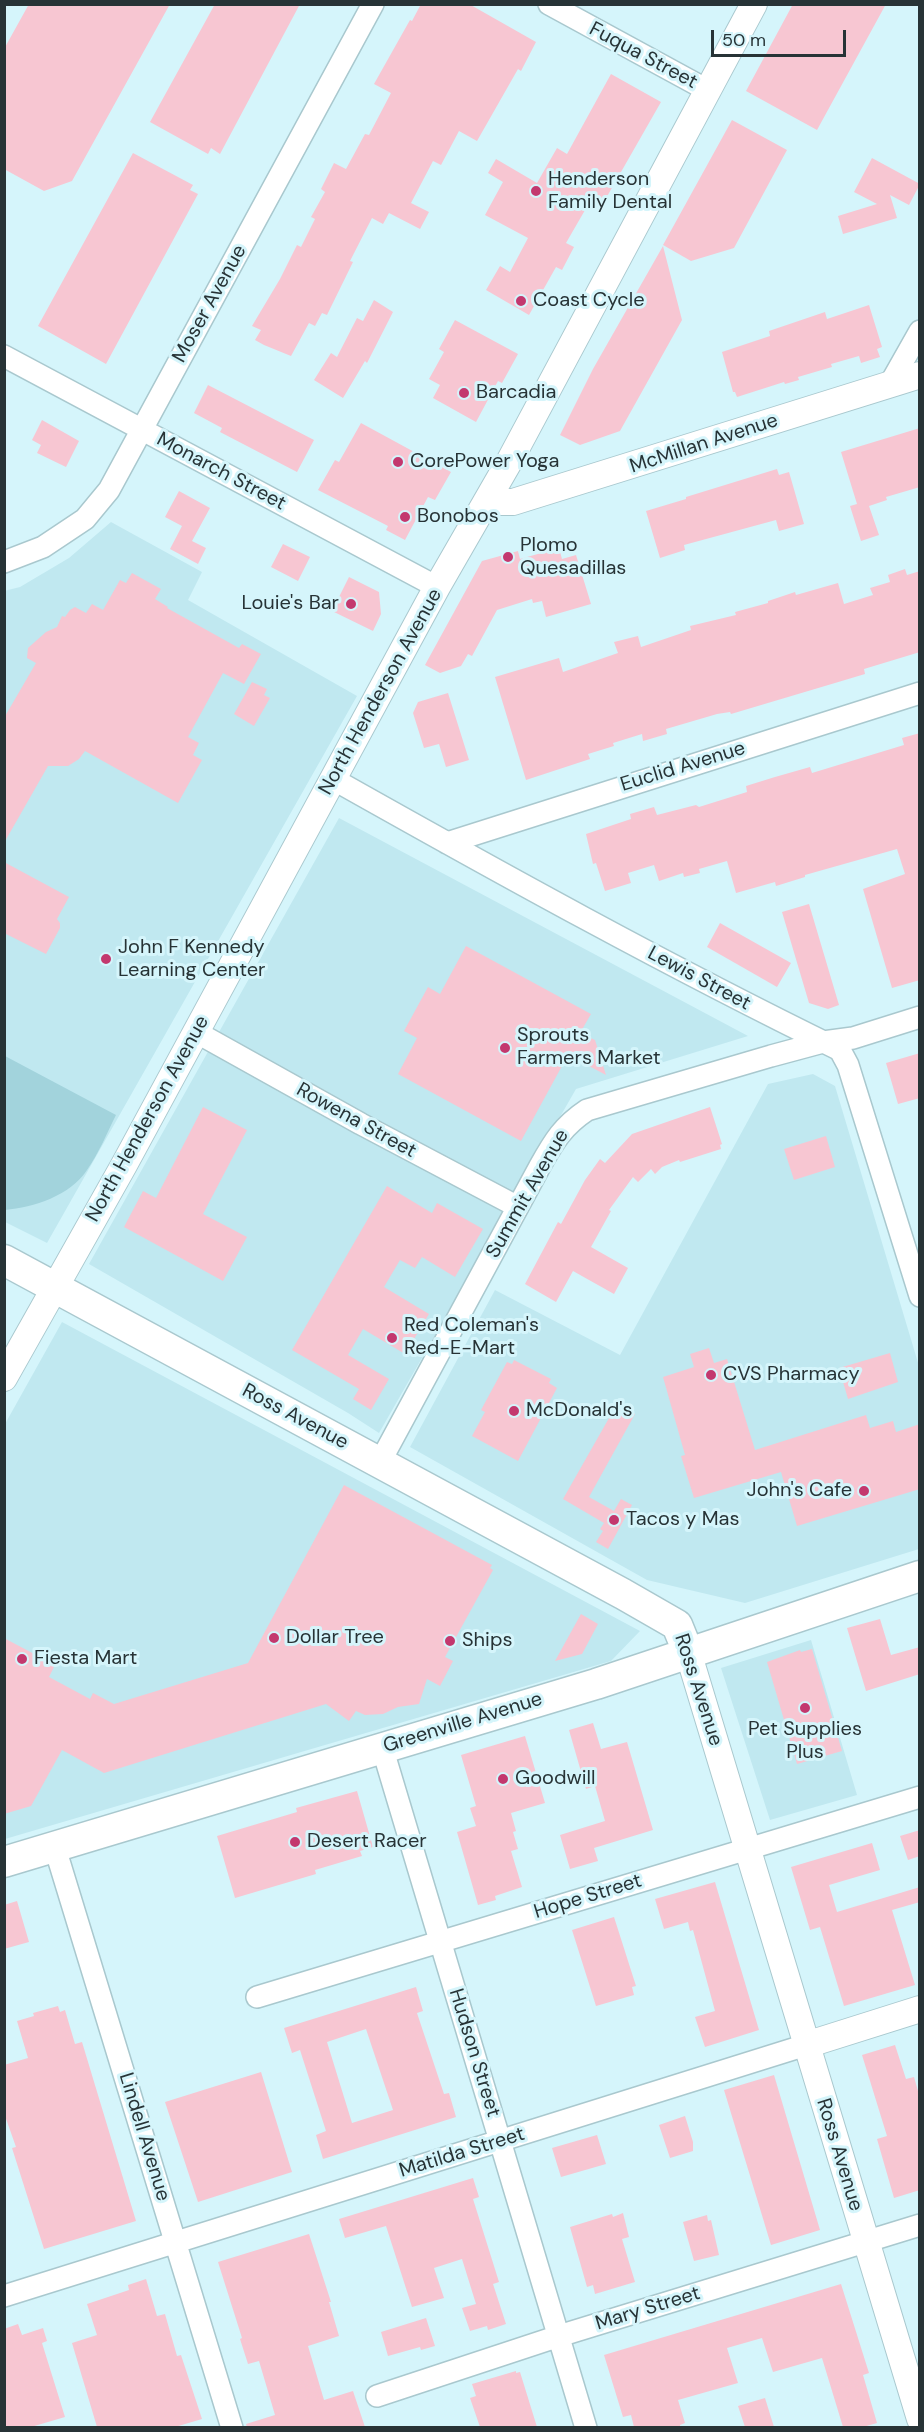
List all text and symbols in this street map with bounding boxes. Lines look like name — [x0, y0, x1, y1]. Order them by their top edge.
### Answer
street label: Fuqua Street — [585, 17, 701, 95]
scale bar — [714, 18, 849, 56]
text: 50 m — [722, 28, 766, 52]
place label: Henderson Family Dental — [548, 168, 672, 215]
marker: Henderson Family Dental — [529, 184, 543, 198]
street label: Moser Avenue — [168, 241, 252, 367]
place label: Coast Cycle — [533, 289, 645, 313]
marker: Coast Cycle — [514, 294, 528, 308]
place label: Barcadia — [476, 381, 556, 405]
marker: Barcadia — [457, 386, 471, 400]
street label: McMillan Avenue — [627, 409, 781, 479]
street label: Monarch Street — [152, 428, 290, 516]
place label: CorePower Yoga — [410, 450, 559, 474]
marker: CorePower Yoga — [391, 455, 405, 469]
place label: Bonobos — [417, 505, 499, 529]
marker: Bonobos — [398, 510, 412, 524]
place label: Plomo Quesadillas — [520, 534, 626, 581]
marker: Plomo Quesadillas — [501, 550, 515, 564]
street label: North Henderson Avenue — [314, 585, 448, 799]
place label: Louie's Bar — [241, 592, 339, 616]
marker: Louie's Bar — [344, 597, 358, 611]
street label: Euclid Avenue — [618, 737, 748, 797]
place label: John F Kennedy Learning Center — [118, 936, 265, 983]
street label: Lewis Street — [643, 942, 755, 1016]
marker: John F Kennedy Learning Center — [99, 952, 113, 966]
street label: North Henderson Avenue — [81, 1012, 215, 1226]
place label: Sprouts Farmers Market — [517, 1024, 661, 1071]
marker: Sprouts Farmers Market — [498, 1041, 512, 1055]
street label: Rowena Street — [292, 1078, 420, 1164]
street label: Summit Avenue — [481, 1125, 575, 1263]
place label: Red Coleman's Red-E-Mart — [404, 1314, 539, 1361]
marker: Red Coleman's Red-E-Mart — [385, 1331, 399, 1345]
place label: CVS Pharmacy — [723, 1363, 860, 1387]
marker: CVS Pharmacy — [704, 1368, 718, 1382]
street label: Ross Avenue — [238, 1379, 352, 1455]
place label: McDonald's — [526, 1399, 632, 1423]
marker: McDonald's — [507, 1404, 521, 1418]
place label: John's Cafe — [747, 1479, 852, 1503]
marker: John's Cafe — [857, 1484, 871, 1498]
place label: Tacos y Mas — [626, 1508, 739, 1532]
marker: Tacos y Mas — [607, 1513, 621, 1527]
place label: Dollar Tree — [286, 1626, 384, 1650]
place label: Ships — [462, 1629, 512, 1653]
marker: Dollar Tree — [267, 1631, 281, 1645]
street label: Ross Avenue — [669, 1631, 727, 1749]
marker: Ships — [443, 1634, 457, 1648]
place label: Fiesta Mart — [34, 1647, 137, 1671]
marker: Fiesta Mart — [15, 1652, 29, 1666]
street label: Greenville Avenue — [381, 1687, 545, 1759]
marker: Pet Supplies Plus — [798, 1701, 812, 1715]
place label: Pet Supplies Plus — [748, 1718, 862, 1765]
place label: Goodwill — [515, 1767, 595, 1791]
marker: Goodwill — [496, 1772, 510, 1786]
place label: Desert Racer — [307, 1830, 427, 1854]
marker: Desert Racer — [288, 1835, 302, 1849]
street label: Hope Street — [531, 1869, 645, 1925]
street label: Hudson Street — [443, 1986, 505, 2120]
street label: Lindell Avenue — [113, 2070, 175, 2204]
street label: Ross Avenue — [810, 2096, 868, 2214]
street label: Matilda Street — [396, 2123, 528, 2183]
street label: Mary Street — [593, 2282, 703, 2336]

